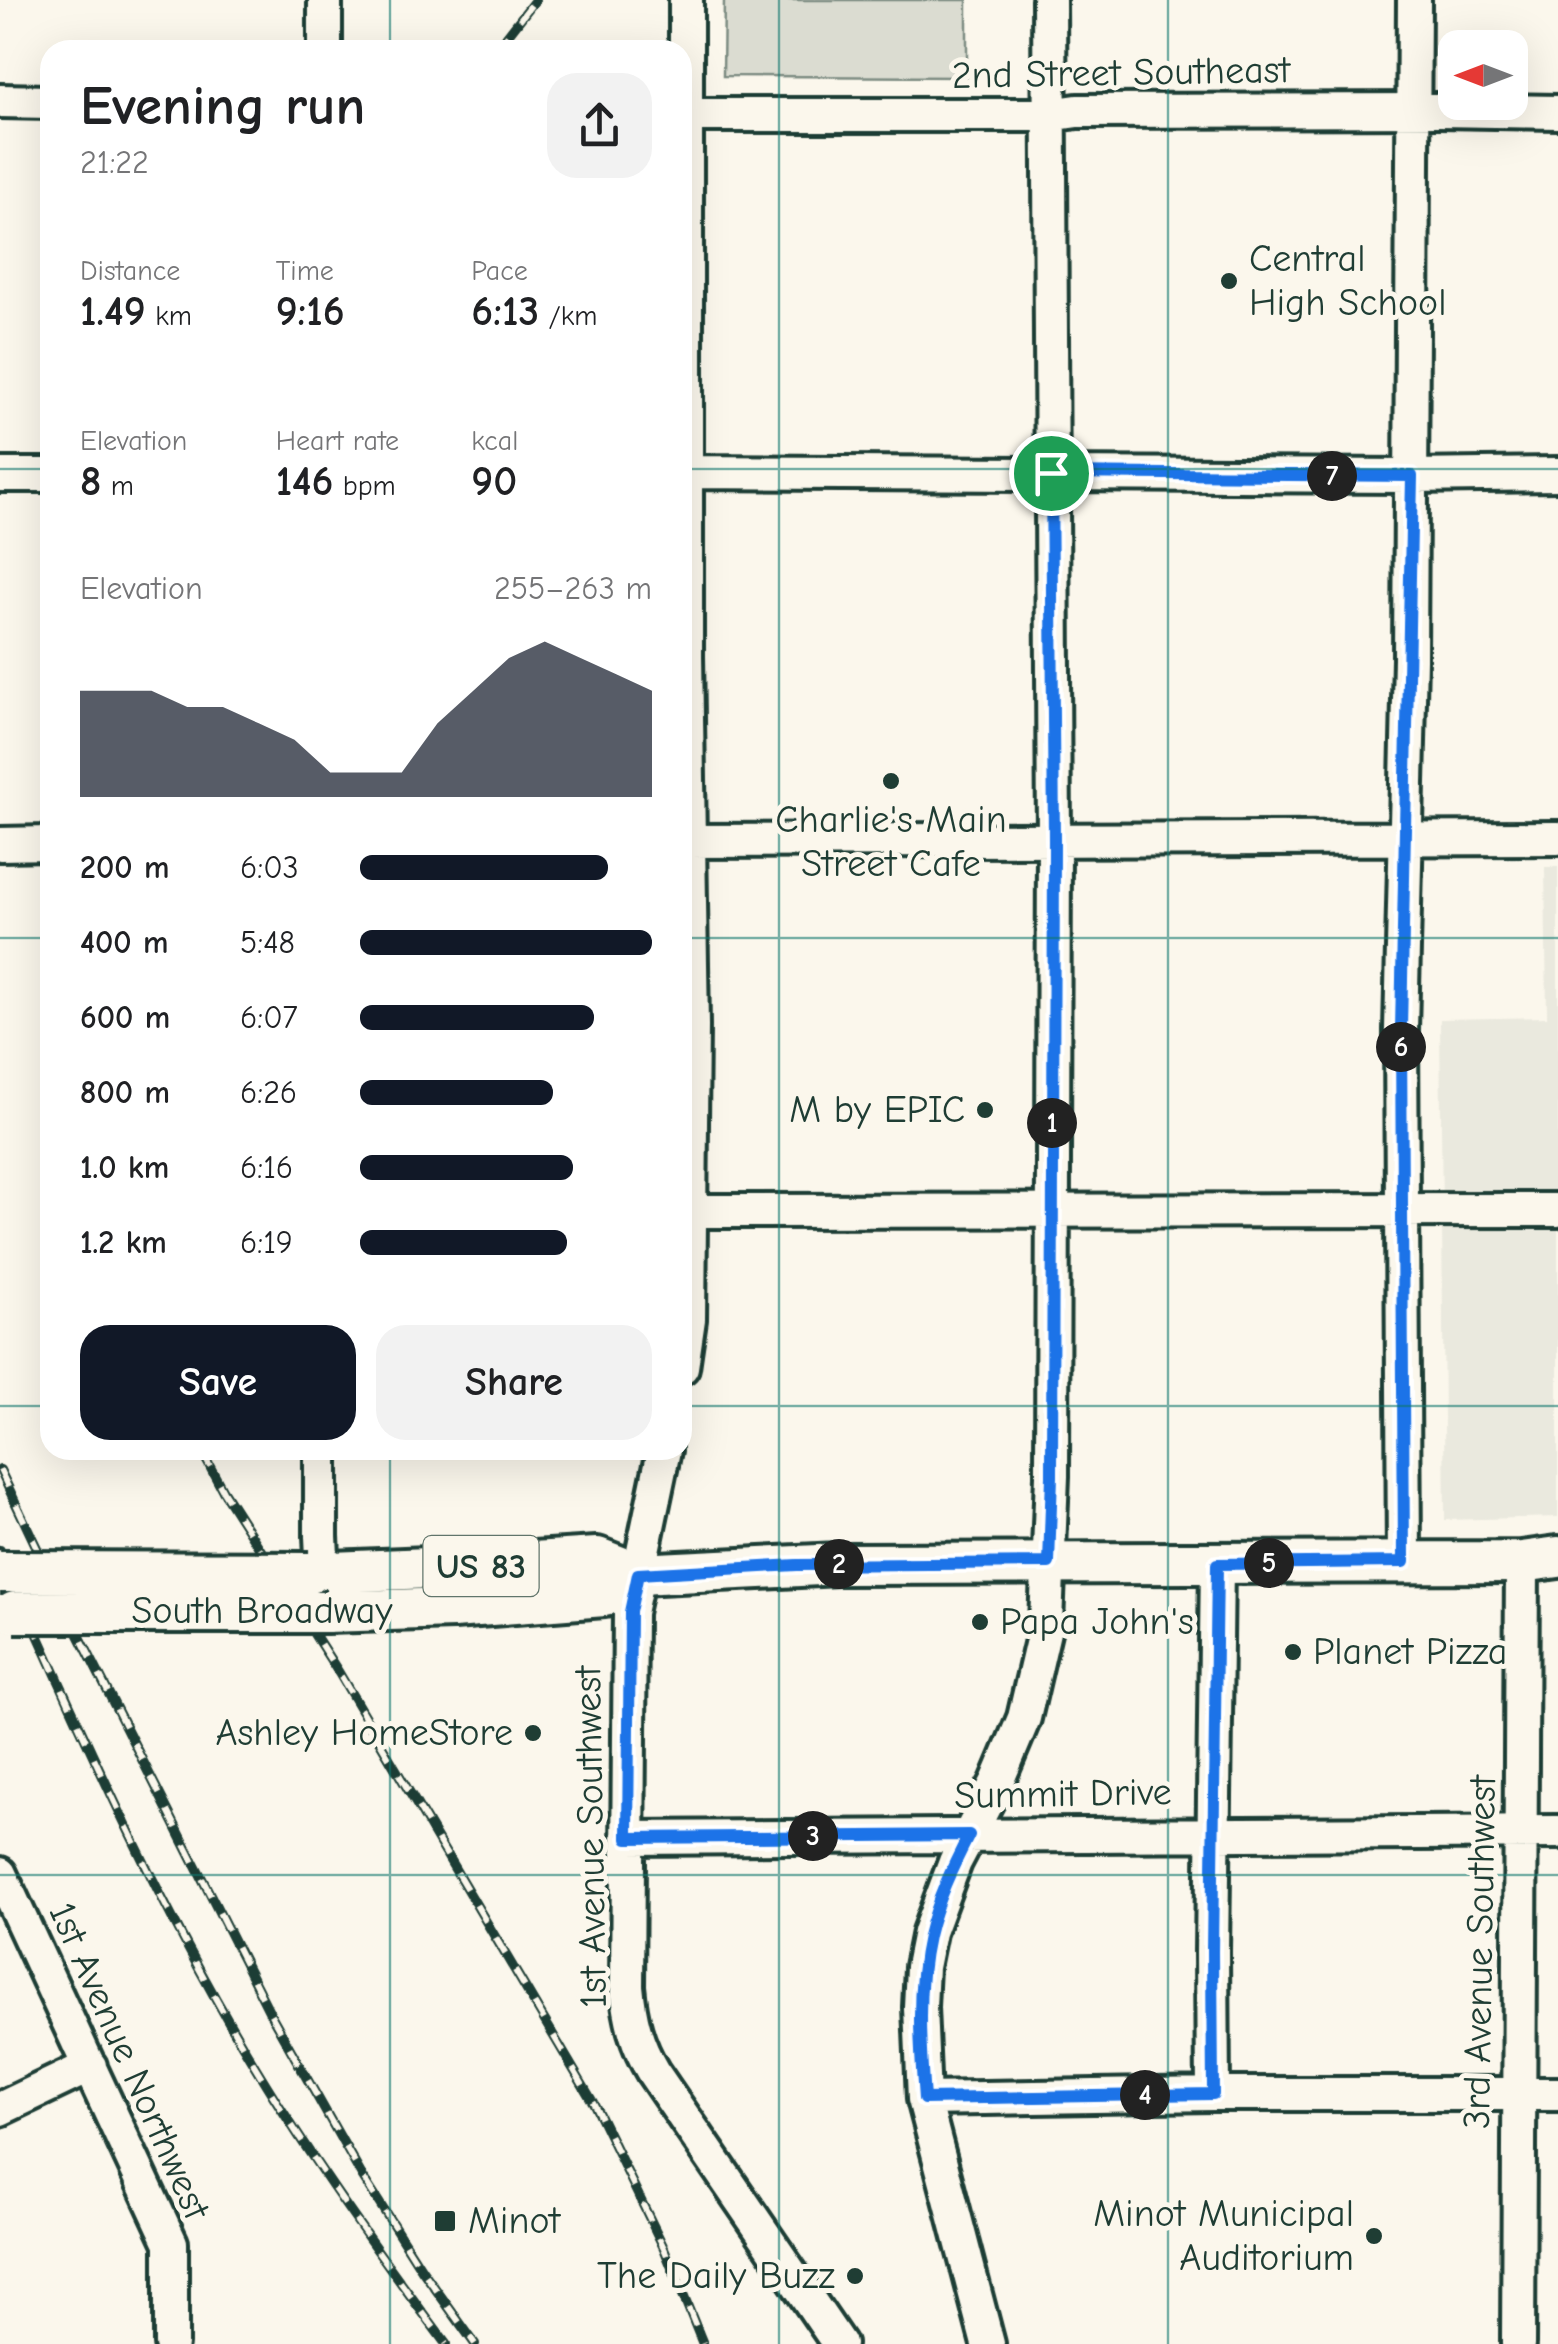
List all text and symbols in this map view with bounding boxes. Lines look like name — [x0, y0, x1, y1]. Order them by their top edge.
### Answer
north arrow — [1438, 30, 1528, 120]
map controls — [1438, 30, 1528, 120]
street label: 2nd Street Southeast — [951, 48, 1292, 98]
button: share — [547, 73, 652, 178]
text: Evening run — [80, 74, 365, 138]
text: 21:22 — [80, 144, 149, 181]
place label: Central High School — [1249, 237, 1447, 325]
text: Distance — [80, 255, 180, 287]
text: Time — [276, 255, 334, 287]
text: Pace — [471, 255, 528, 287]
marker: Central High School — [1218, 270, 1240, 292]
text: 1.49 — [80, 287, 146, 336]
text: 9:16 — [276, 287, 345, 336]
text: 6:13 — [471, 287, 539, 336]
text: km — [146, 300, 192, 332]
text: /km — [539, 300, 597, 332]
text: Elevation — [80, 425, 187, 457]
text: Heart rate — [276, 425, 399, 457]
text: kcal — [471, 425, 518, 457]
pin — [1009, 431, 1094, 516]
icon: arrive — [1024, 446, 1079, 501]
pin: 7 — [1307, 451, 1357, 501]
text: 8 — [80, 457, 102, 506]
text: 146 — [276, 457, 333, 506]
text: 90 — [471, 457, 517, 506]
text: 7 — [1326, 460, 1338, 492]
text: m — [102, 470, 134, 502]
text: bpm — [333, 470, 396, 502]
text: Elevation — [80, 570, 203, 607]
text: 255–263 m — [494, 570, 652, 607]
marker: Charlie's Main Street Cafe — [880, 770, 902, 792]
place label: Charlie's Main Street Cafe — [775, 798, 1007, 886]
text: 200 m — [80, 849, 169, 886]
text: 6:03 — [240, 849, 299, 886]
text: 400 m — [80, 924, 168, 961]
text: 5:48 — [240, 924, 295, 961]
text: 600 m — [80, 999, 170, 1036]
text: 6:07 — [240, 999, 298, 1036]
pin: 6 — [1376, 1022, 1426, 1072]
text: 6 — [1394, 1031, 1408, 1063]
text: 800 m — [80, 1074, 170, 1111]
text: 6:26 — [240, 1074, 297, 1111]
place label: M by EPIC — [789, 1088, 965, 1132]
pin: 1 — [1027, 1098, 1077, 1148]
marker: M by EPIC — [974, 1099, 996, 1121]
text: 1 — [1046, 1107, 1058, 1139]
text: 1.0 km — [80, 1149, 169, 1186]
text: 6:16 — [240, 1149, 293, 1186]
text: 1.2 km — [80, 1224, 167, 1261]
text: 6:19 — [240, 1224, 293, 1261]
button: Save — [80, 1325, 356, 1440]
button: Share — [376, 1325, 652, 1440]
road number: US 83 — [424, 1536, 538, 1596]
pin: 5 — [1244, 1538, 1294, 1588]
pin: 2 — [814, 1539, 864, 1589]
text: 5 — [1262, 1547, 1276, 1579]
text: 2 — [832, 1548, 846, 1580]
street label: South Broadway — [132, 1589, 392, 1633]
place label: Papa John's — [1000, 1600, 1194, 1644]
marker: Papa John's — [969, 1611, 991, 1633]
place label: Planet Pizza — [1313, 1630, 1507, 1674]
marker: Planet Pizza — [1282, 1641, 1304, 1663]
street label: 1st Avenue Southwest — [566, 1664, 616, 2009]
place label: Ashley HomeStore — [215, 1711, 513, 1755]
marker: Ashley HomeStore — [522, 1722, 544, 1744]
street label: Summit Drive — [954, 1770, 1172, 1818]
street label: 3rd Avenue Southwest — [1455, 1774, 1505, 2129]
pin: 3 — [788, 1811, 838, 1861]
text: 3 — [806, 1820, 820, 1852]
street label: 1st Avenue Northwest — [39, 1896, 219, 2227]
pin: 4 — [1120, 2070, 1170, 2120]
text: 4 — [1138, 2079, 1152, 2111]
place label: Minot Municipal Auditorium — [1093, 2192, 1354, 2280]
place label: Minot — [468, 2199, 561, 2243]
marker: Minot — [432, 2208, 458, 2234]
marker: Minot Municipal Auditorium — [1363, 2225, 1385, 2247]
place label: The Daily Buzz — [597, 2254, 835, 2298]
marker: The Daily Buzz — [844, 2265, 866, 2287]

